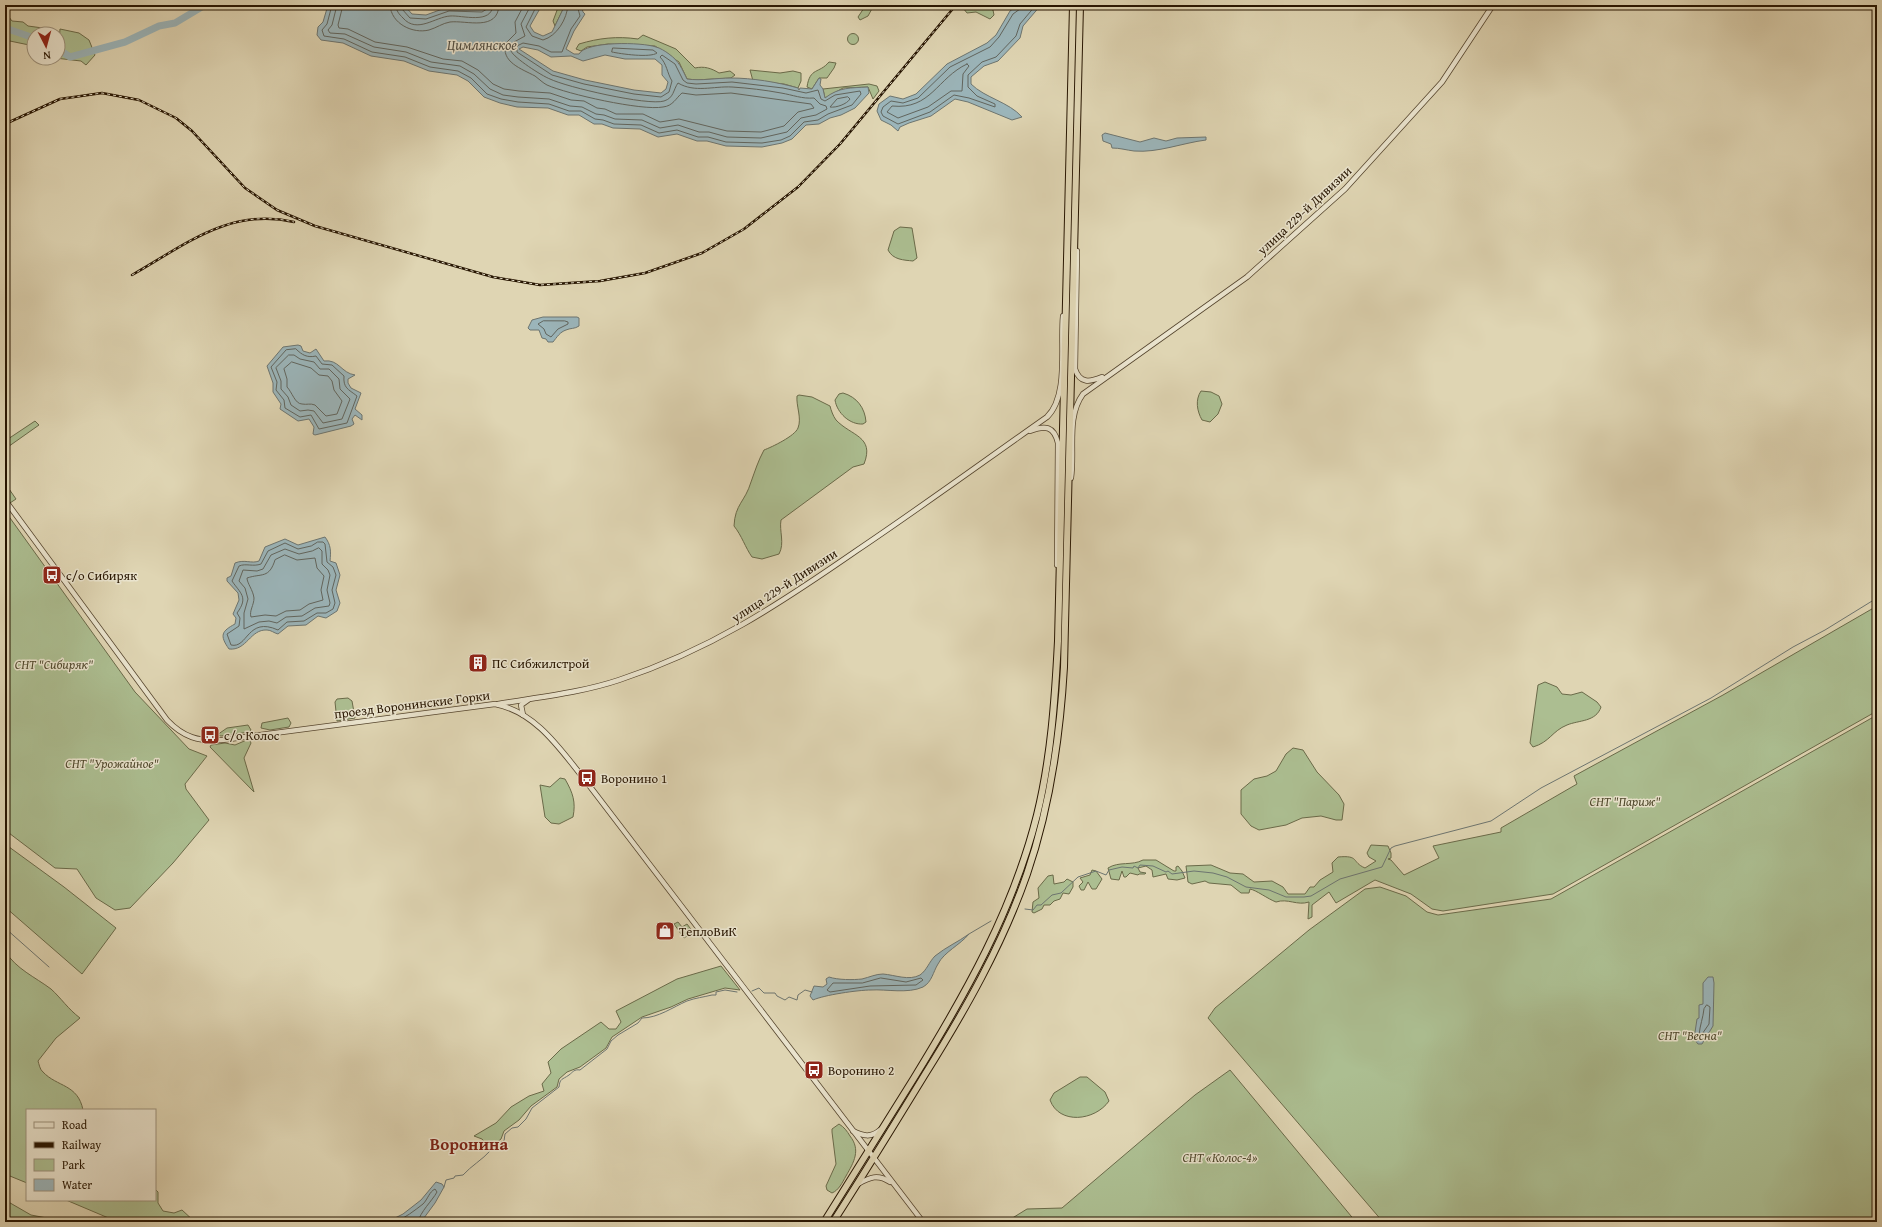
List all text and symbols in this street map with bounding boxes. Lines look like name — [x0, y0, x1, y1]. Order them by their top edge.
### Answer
north arrow — [26, 26, 66, 66]
water label: Цимлянское — [447, 35, 517, 55]
text: N — [42, 48, 52, 64]
street label: улица 229-й Дивизии — [1252, 161, 1356, 260]
street label: улица 229-й Дивизии — [727, 544, 841, 627]
bus stop icon: с/о Сибиряк — [41, 564, 63, 586]
place label: с/о Сибиряк — [66, 566, 137, 585]
building icon: ПС Сибжилстрой — [467, 652, 489, 674]
place label: ПС Сибжилстрой — [492, 654, 590, 673]
park label: СНТ "Сибиряк" — [15, 655, 93, 674]
street label: проезд Воронинские Горки — [333, 685, 491, 723]
bus stop icon: с/о Колос — [199, 724, 221, 746]
place label: с/о Колос — [224, 726, 280, 745]
park label: СНТ "Урожайное" — [65, 754, 159, 773]
bus stop icon: Воронино 1 — [576, 767, 598, 789]
place label: Воронино 1 — [601, 769, 667, 788]
park label: СНТ "Париж" — [1590, 792, 1660, 811]
shop icon: ТеплоВиК — [654, 920, 676, 942]
place label: ТеплоВиК — [679, 922, 737, 941]
park label: СНТ "Весна" — [1658, 1026, 1722, 1045]
bus stop icon: Воронино 2 — [803, 1059, 825, 1081]
place label: Воронино 2 — [828, 1061, 894, 1080]
legend — [26, 1109, 156, 1201]
text: Road — [62, 1116, 88, 1133]
district label: Воронина — [430, 1131, 509, 1156]
text: Railway — [62, 1136, 101, 1153]
park label: СНТ «Колос-4» — [1182, 1148, 1258, 1167]
text: Park — [62, 1156, 86, 1173]
text: Water — [62, 1176, 92, 1193]

